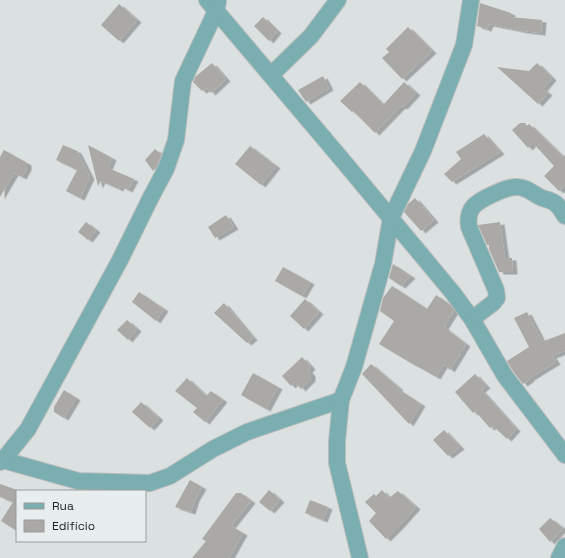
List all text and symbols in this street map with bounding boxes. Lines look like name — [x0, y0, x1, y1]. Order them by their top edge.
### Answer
legend — [16, 490, 146, 542]
text: Rua — [52, 498, 74, 514]
text: Edifício — [52, 518, 95, 534]

